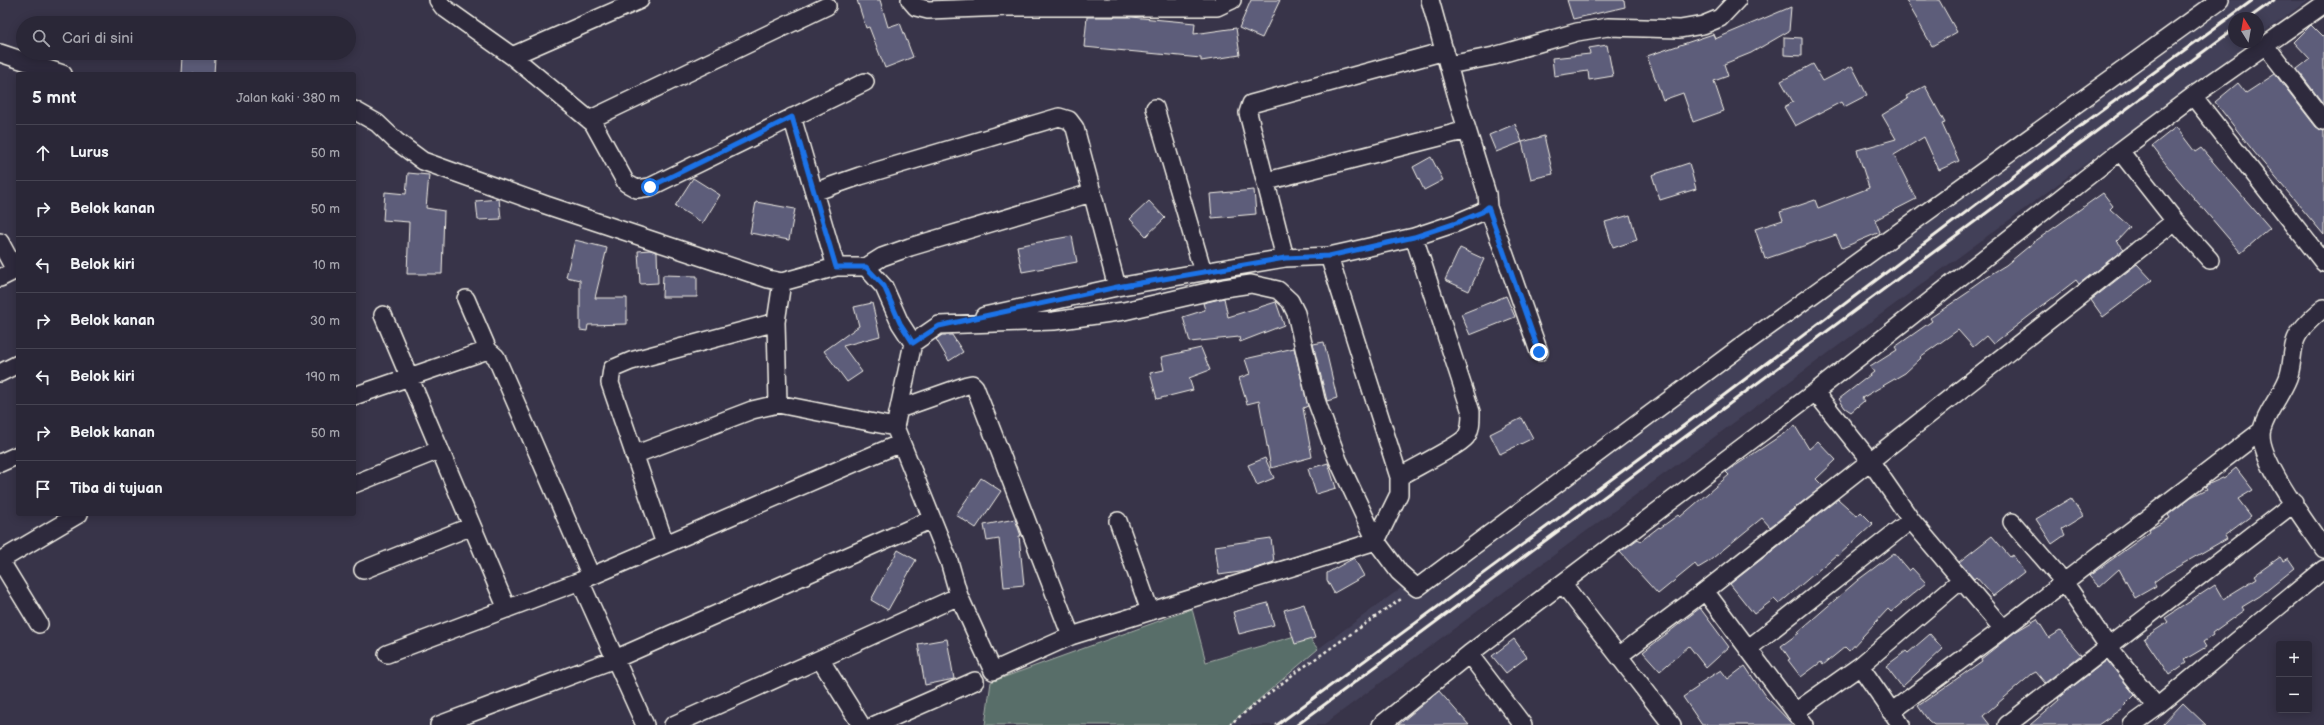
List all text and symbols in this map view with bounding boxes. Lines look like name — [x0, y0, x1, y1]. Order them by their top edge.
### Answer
north arrow — [2228, 12, 2264, 48]
search box — [16, 16, 356, 60]
icon: search — [30, 27, 52, 49]
text: Cari di sini — [62, 29, 133, 48]
text: 5 mnt — [32, 88, 76, 108]
text: Jalan kaki · 380 m — [236, 90, 340, 106]
icon: ahead — [32, 142, 54, 164]
text: Lurus — [70, 143, 109, 162]
text: 50 m — [311, 145, 340, 161]
route start — [641, 178, 659, 196]
icon: right — [32, 198, 54, 220]
text: Belok kanan — [70, 199, 155, 218]
text: 50 m — [311, 201, 340, 217]
icon: left — [32, 254, 54, 276]
text: Belok kiri — [70, 255, 135, 274]
text: 10 m — [313, 257, 340, 273]
icon: right — [32, 310, 54, 332]
text: Belok kanan — [70, 311, 155, 330]
text: 30 m — [310, 313, 340, 329]
route end — [1530, 343, 1548, 361]
icon: left — [32, 366, 54, 388]
text: Belok kiri — [70, 367, 135, 386]
text: 190 m — [306, 369, 340, 385]
icon: right — [32, 422, 54, 444]
text: Belok kanan — [70, 423, 155, 442]
text: 50 m — [311, 425, 340, 441]
icon: arrive — [32, 478, 54, 500]
text: Tiba di tujuan — [70, 479, 163, 498]
map controls — [2276, 641, 2312, 713]
button: + — [2276, 641, 2312, 677]
button: − — [2276, 677, 2312, 713]

